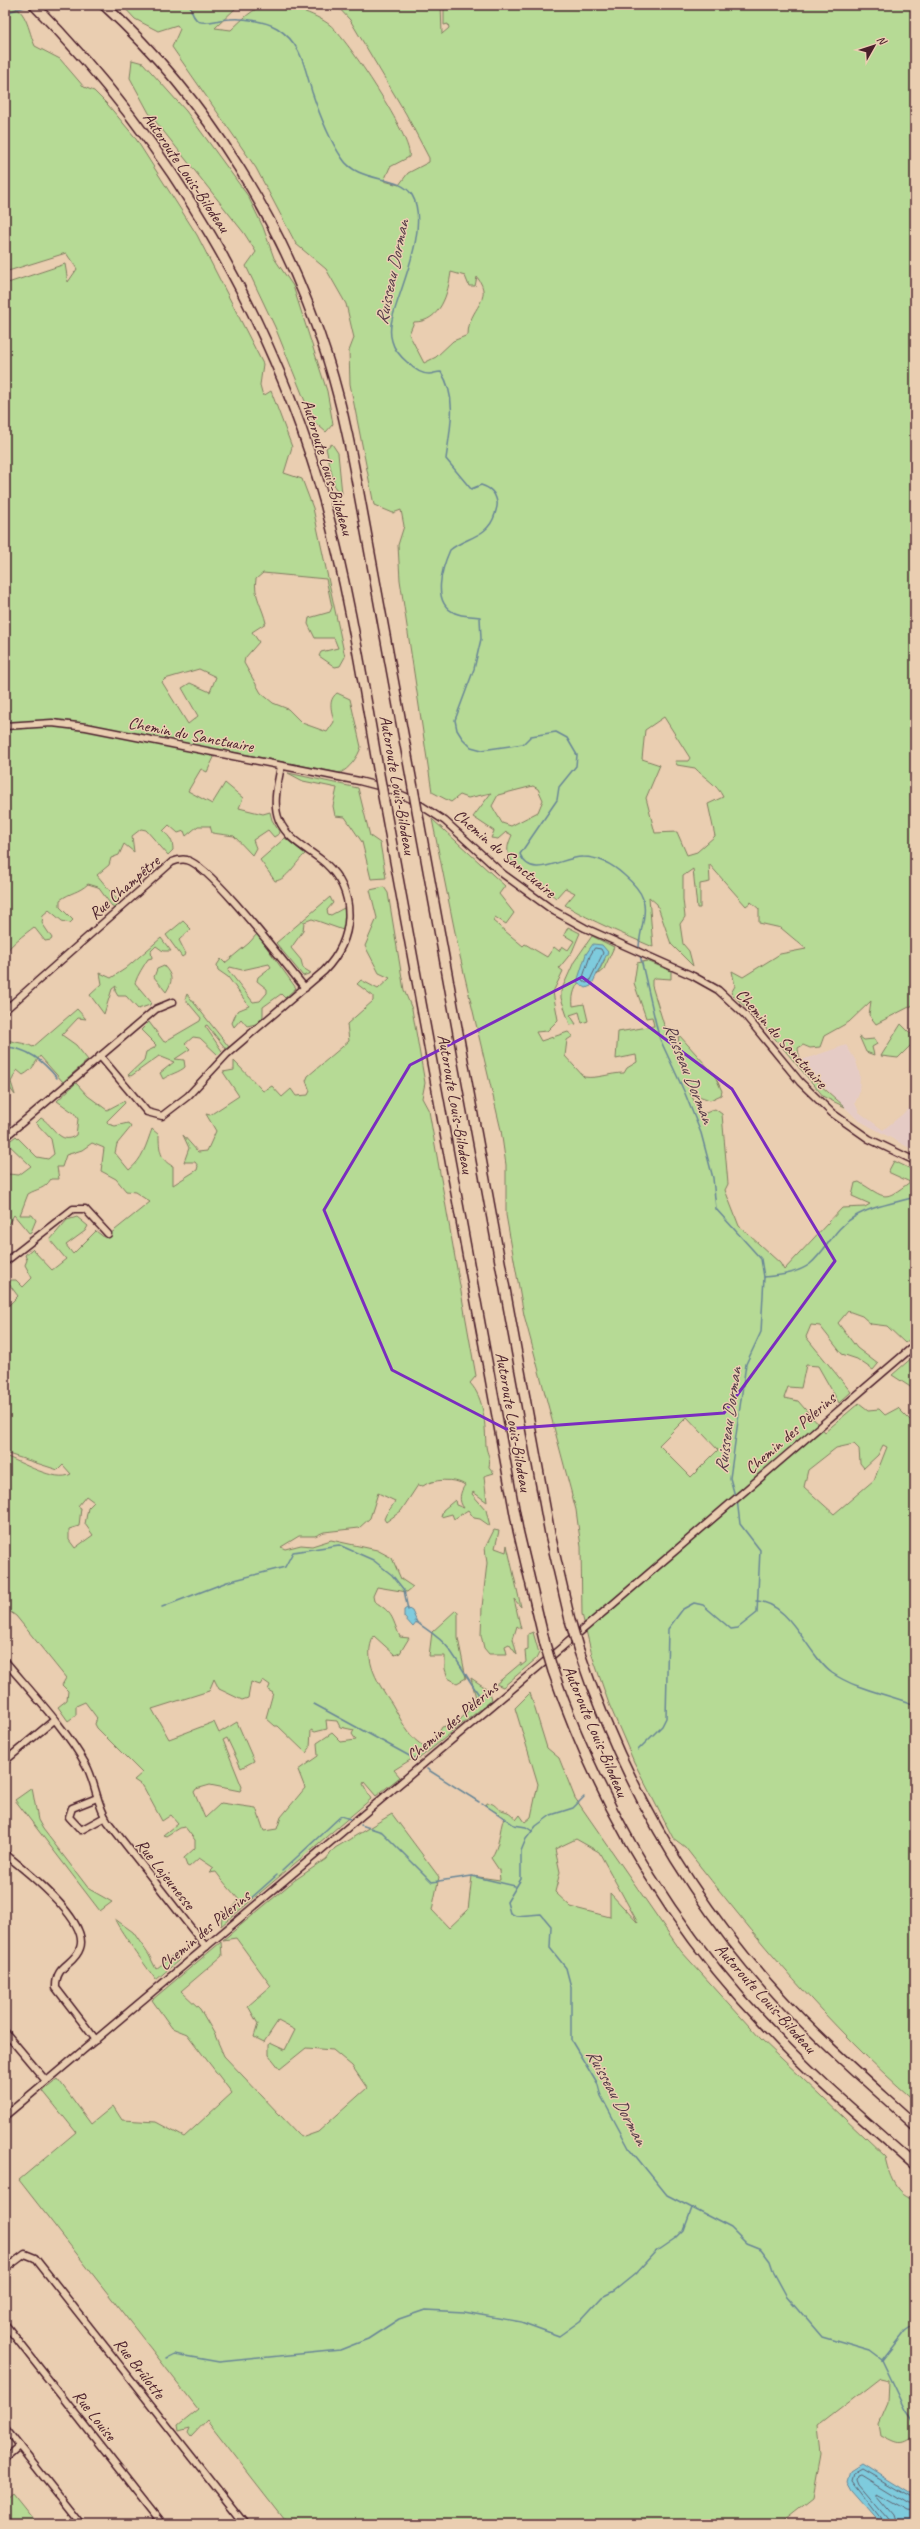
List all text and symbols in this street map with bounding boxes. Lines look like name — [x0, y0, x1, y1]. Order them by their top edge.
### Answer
north arrow — [854, 26, 894, 66]
text: N — [874, 33, 891, 48]
street label: Autoroute Louis-Bilodeau — [138, 108, 236, 238]
water label: Ruisseau Dorman — [370, 216, 414, 326]
street label: Autoroute Louis-Bilodeau — [297, 397, 359, 539]
street label: Chemin du Sanctuaire — [127, 712, 257, 757]
street label: Autoroute Louis-Bilodeau — [375, 714, 420, 858]
street label: Chemin du Sanctuaire — [449, 804, 561, 903]
street label: Rue Champêtre — [85, 850, 165, 924]
street label: Chemin du Sanctuaire — [731, 984, 833, 1094]
water label: Ruisseau Dorman — [659, 1020, 720, 1128]
street label: Autoroute Louis-Bilodeau — [433, 1033, 478, 1177]
street label: Autoroute Louis-Bilodeau — [491, 1351, 536, 1495]
water label: Ruisseau Dorman — [710, 1364, 747, 1474]
street label: Chemin des Pèlerins — [741, 1387, 842, 1479]
street label: Autoroute Louis-Bilodeau — [558, 1662, 633, 1802]
street label: Chemin des Pèlerins — [402, 1675, 504, 1766]
street label: Rue Lajeunesse — [131, 1835, 201, 1915]
street label: Chemin des Pèlerins — [154, 1884, 256, 1975]
street label: Autoroute Louis-Bilodeau — [711, 1939, 822, 2059]
water label: Ruisseau Dorman — [582, 2045, 653, 2151]
street label: Rue Brûlotte — [109, 2334, 171, 2404]
street label: Rue Louise — [68, 2386, 122, 2446]

